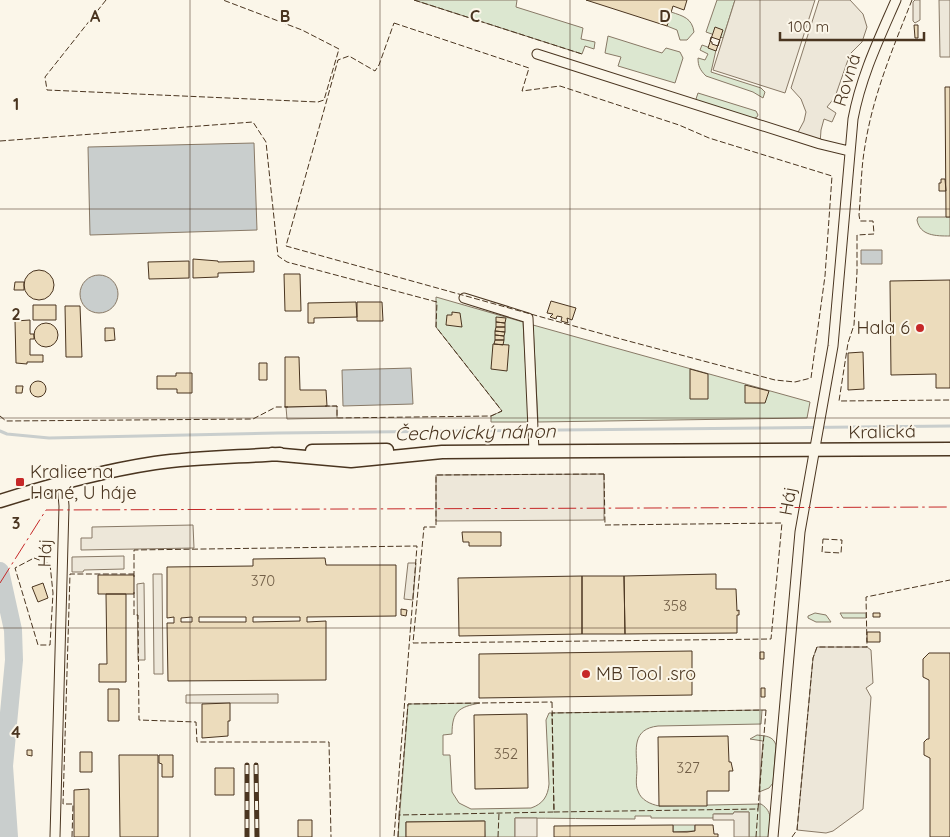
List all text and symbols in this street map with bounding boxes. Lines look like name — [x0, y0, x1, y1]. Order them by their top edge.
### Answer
text: A — [90, 6, 101, 26]
text: B — [280, 6, 290, 26]
text: C — [470, 6, 480, 26]
text: D — [659, 6, 671, 26]
scale bar — [780, 10, 924, 42]
text: 100 m — [788, 17, 829, 36]
street label: Rovná — [828, 51, 865, 109]
text: 1 — [13, 94, 19, 114]
text: 2 — [11, 304, 21, 324]
place label: Hala 6 — [856, 316, 910, 339]
marker: Hala 6 — [914, 322, 926, 334]
water label: Čechovický náhon — [394, 419, 557, 445]
street label: Kralická — [848, 419, 916, 444]
place label: Kralice na Hané, U háje — [30, 460, 137, 504]
marker: Kralice na Hané, U háje — [14, 476, 26, 488]
street label: Háj — [774, 485, 801, 517]
text: 3 — [12, 513, 20, 533]
street label: Háj — [33, 538, 56, 568]
house number: 370 — [251, 571, 275, 590]
house number: 358 — [663, 596, 687, 615]
place label: MB Tool .sro — [596, 662, 696, 685]
marker: MB Tool .sro — [580, 668, 592, 680]
text: 4 — [11, 722, 21, 742]
house number: 352 — [494, 744, 518, 763]
house number: 327 — [676, 758, 700, 777]

